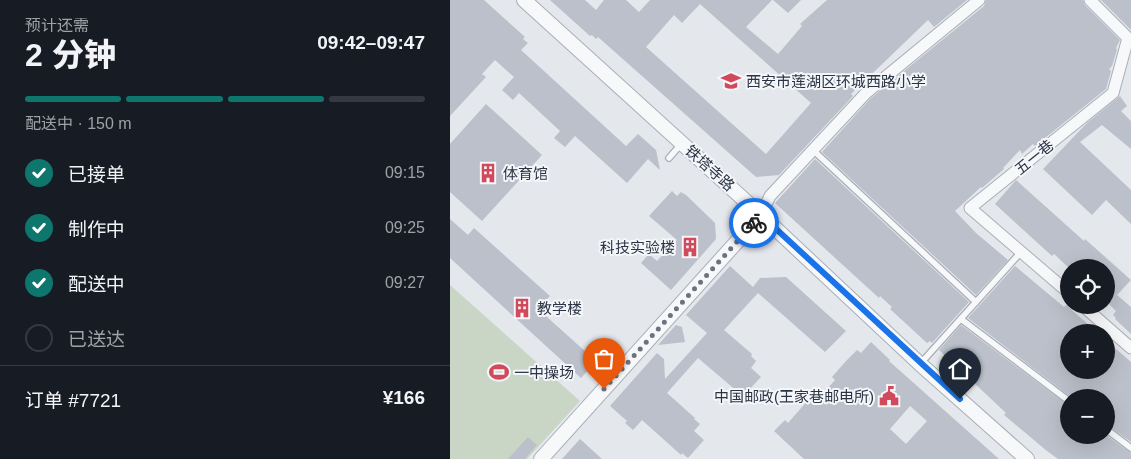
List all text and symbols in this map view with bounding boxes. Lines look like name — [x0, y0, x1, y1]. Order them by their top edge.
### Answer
text: 预计还需 — [25, 17, 89, 34]
text: 09:42–09:47 — [317, 32, 425, 53]
text: 2 分钟 — [25, 37, 116, 73]
school or university icon: 西安市莲湖区环城西路小学 — [720, 70, 742, 92]
place label: 西安市莲湖区环城西路小学 — [746, 73, 926, 90]
text: 配送中 · 150 m — [25, 115, 132, 132]
street label: 五一巷 — [1011, 136, 1057, 178]
street label: 铁塔寺路 — [682, 142, 738, 194]
icon: check — [25, 159, 53, 187]
building icon: 体育馆 — [477, 162, 499, 184]
text: 已接单 — [68, 164, 125, 185]
text: 09:15 — [385, 164, 425, 181]
place label: 体育馆 — [503, 165, 548, 182]
courier — [729, 198, 779, 248]
icon: bike — [740, 209, 768, 237]
icon: check — [25, 214, 53, 242]
text: 制作中 — [68, 219, 125, 240]
text: 09:25 — [385, 219, 425, 236]
building icon: 科技实验楼 — [679, 236, 701, 258]
place label: 科技实验楼 — [600, 239, 675, 256]
map controls — [1060, 259, 1115, 444]
button: locate — [1060, 259, 1115, 314]
icon: check — [25, 269, 53, 297]
text: 配送中 — [68, 274, 125, 295]
text: 09:27 — [385, 274, 425, 291]
building icon: 教学楼 — [511, 297, 533, 319]
place label: 教学楼 — [537, 300, 582, 317]
button: + — [1060, 324, 1115, 379]
text: 已送达 — [68, 329, 125, 350]
pin — [583, 338, 625, 389]
icon: bag — [590, 345, 618, 373]
pin — [939, 348, 981, 399]
icon: home — [946, 355, 974, 383]
sports icon: 一中操场 — [488, 361, 510, 383]
place label: 一中操场 — [514, 364, 574, 381]
public building icon: 中国邮政(王家巷邮电所) — [878, 385, 900, 407]
text: ¥166 — [383, 387, 425, 408]
place label: 中国邮政(王家巷邮电所) — [714, 388, 874, 405]
button: − — [1060, 389, 1115, 444]
text: 订单 #7721 — [25, 390, 121, 411]

